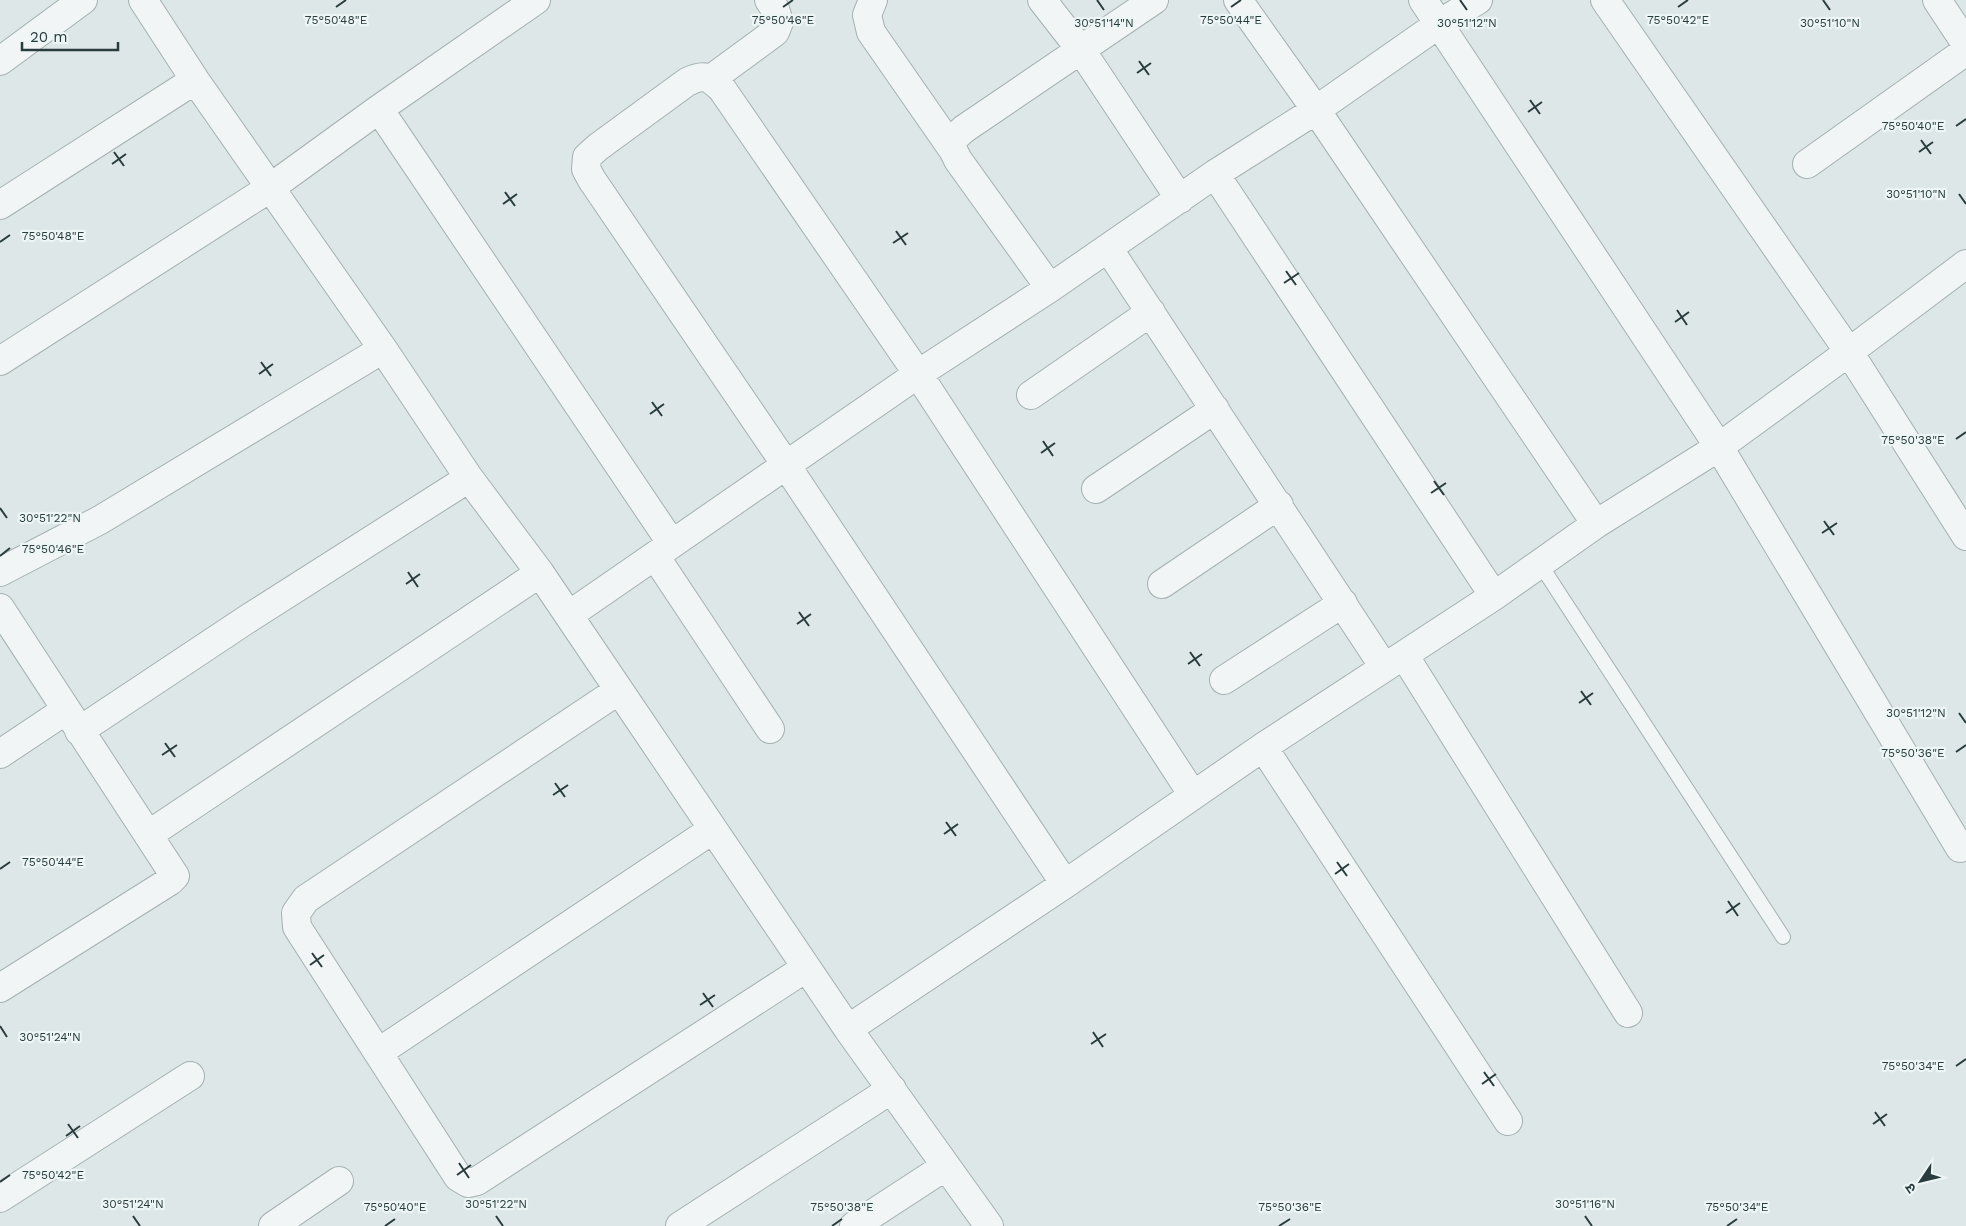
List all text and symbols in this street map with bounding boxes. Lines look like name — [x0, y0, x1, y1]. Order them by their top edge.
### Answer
text: 75°50'48"E — [305, 13, 368, 27]
text: 75°50'46"E — [752, 13, 815, 27]
text: 75°50'44"E — [1200, 13, 1262, 27]
text: 75°50'42"E — [1647, 13, 1709, 27]
text: 30°51'14"N — [1074, 16, 1134, 30]
text: 30°51'12"N — [1437, 16, 1497, 30]
text: 30°51'10"N — [1800, 16, 1860, 30]
scale bar — [22, 20, 119, 52]
text: 20 m — [30, 28, 68, 46]
text: 75°50'40"E — [1882, 119, 1945, 133]
text: 30°51'10"N — [1886, 187, 1946, 201]
text: 75°50'48"E — [22, 229, 85, 243]
text: 75°50'38"E — [1881, 433, 1945, 447]
text: 30°51'22"N — [19, 511, 81, 525]
text: 75°50'46"E — [22, 542, 85, 556]
text: 30°51'12"N — [1886, 706, 1946, 720]
text: 75°50'36"E — [1881, 746, 1945, 760]
text: 75°50'44"E — [22, 855, 84, 869]
text: 30°51'24"N — [19, 1030, 81, 1044]
text: 75°50'34"E — [1882, 1059, 1945, 1073]
north arrow — [1896, 1156, 1946, 1206]
text: 75°50'42"E — [22, 1168, 84, 1182]
text: उ — [1901, 1180, 1919, 1196]
text: 30°51'24"N — [102, 1197, 164, 1211]
text: 30°51'22"N — [465, 1197, 527, 1211]
text: 30°51'16"N — [1555, 1197, 1615, 1211]
text: 75°50'40"E — [364, 1200, 427, 1214]
text: 75°50'38"E — [810, 1200, 874, 1214]
text: 75°50'36"E — [1258, 1200, 1322, 1214]
text: 75°50'34"E — [1706, 1200, 1769, 1214]

